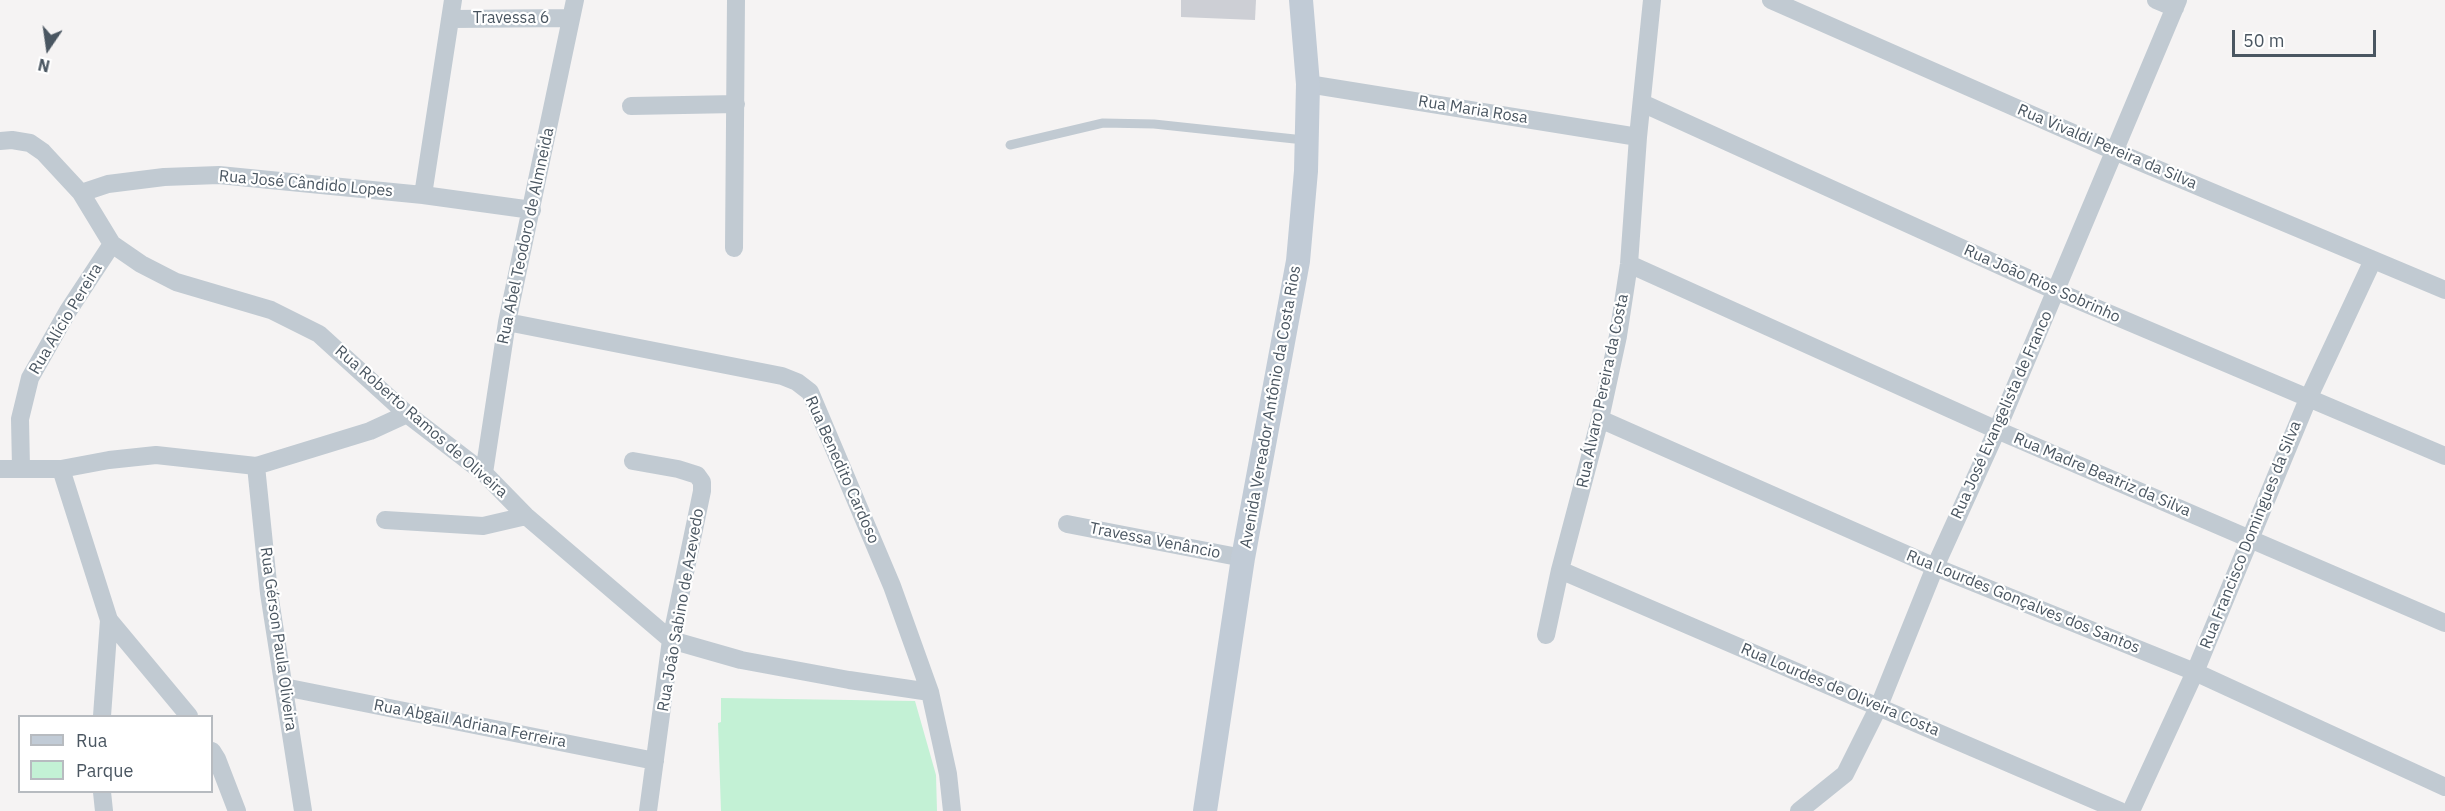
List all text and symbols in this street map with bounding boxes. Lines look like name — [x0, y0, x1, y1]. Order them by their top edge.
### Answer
street label: Travessa 6 — [473, 8, 549, 28]
north arrow — [18, 18, 78, 78]
scale bar — [2235, 18, 2379, 56]
text: 50 m — [2243, 29, 2285, 52]
text: N — [36, 54, 52, 77]
street label: Rua Maria Rosa — [1417, 92, 1529, 128]
street label: Rua Vivaldi Pereira da Silva — [2014, 100, 2200, 194]
street label: Rua Abel Teodoro de Almneida — [494, 126, 558, 346]
street label: Rua José Cândido Lopes — [218, 167, 394, 201]
street label: Rua João Rios Sobrinho — [1961, 241, 2123, 327]
street label: Rua Alício Pereira — [25, 260, 107, 378]
street label: Avenida Vereador Antônio da Costa Rios — [1237, 264, 1305, 550]
street label: Rua Álvaro Pereira da Costa — [1573, 292, 1633, 490]
street label: Rua José Evangelista de Franco — [1947, 308, 2057, 522]
street label: Rua Roberto Ramos de Oliveira — [331, 342, 511, 502]
street label: Rua Benedito Cardoso — [801, 393, 883, 547]
street label: Rua Francisco Domingues da Silva — [2196, 418, 2306, 652]
street label: Rua Madre Beatriz da Silva — [2011, 429, 2193, 521]
street label: Rua João Sabino de Azevedo — [654, 507, 708, 713]
street label: Travessa Venâncio — [1088, 519, 1222, 563]
street label: Rua Gérson Paula Oliveira — [256, 546, 300, 732]
street label: Rua Lourdes Gonçalves dos Santos — [1903, 546, 2143, 658]
street label: Rua Lourdes de Oliveira Costa — [1738, 639, 1942, 741]
street label: Rua Abgail Adriana Ferreira — [372, 696, 568, 752]
legend — [18, 715, 213, 793]
text: Rua — [76, 729, 107, 752]
text: Parque — [76, 759, 133, 782]

